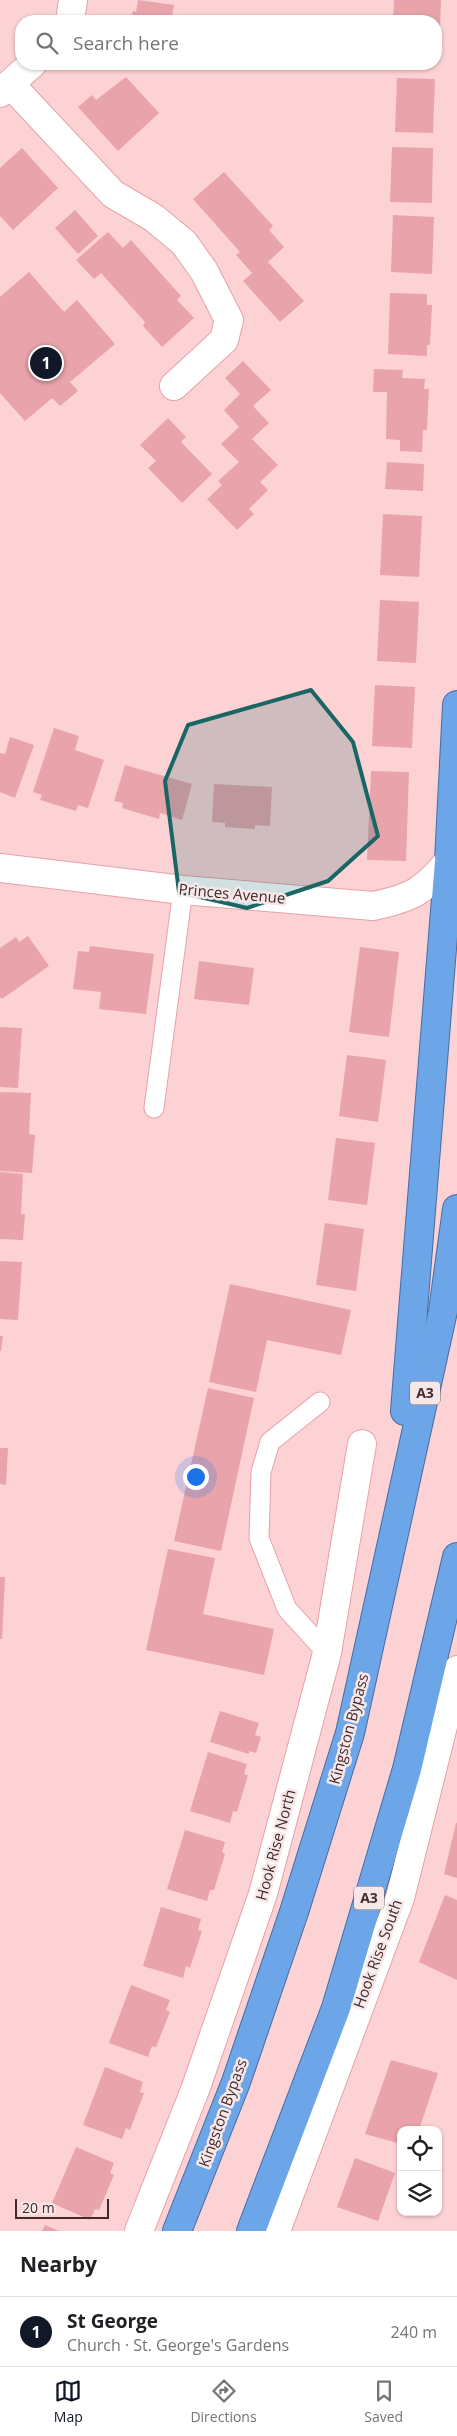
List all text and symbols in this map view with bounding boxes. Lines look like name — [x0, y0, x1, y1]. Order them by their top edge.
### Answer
search box — [15, 15, 442, 70]
icon: search — [33, 29, 61, 57]
text: Search here — [73, 30, 179, 56]
pin: 1 — [30, 344, 62, 382]
street label: Princes Avenue — [178, 878, 286, 908]
road number: A3 — [410, 1382, 440, 1405]
your location — [183, 1464, 209, 1490]
street label: Kingston Bypass — [324, 1671, 372, 1786]
street label: Hook Rise North — [251, 1787, 299, 1903]
road number: A3 — [354, 1886, 384, 1910]
street label: Hook Rise South — [348, 1896, 406, 2011]
street label: Kingston Bypass — [193, 2056, 251, 2170]
map controls — [397, 2126, 442, 2216]
button: locate — [397, 2126, 442, 2171]
button: layers — [397, 2171, 442, 2216]
scale bar — [15, 2196, 109, 2219]
text: 20 m — [22, 2198, 55, 2217]
text: Nearby — [20, 2250, 97, 2278]
text: St George — [67, 2308, 158, 2334]
text: 1 — [31, 2321, 41, 2343]
text: 240 m — [391, 2321, 437, 2343]
text: Church · St. George's Gardens — [67, 2334, 289, 2356]
tab: Map — [54, 2377, 83, 2426]
tab: Directions — [190, 2377, 257, 2426]
tab: Saved — [364, 2377, 403, 2426]

